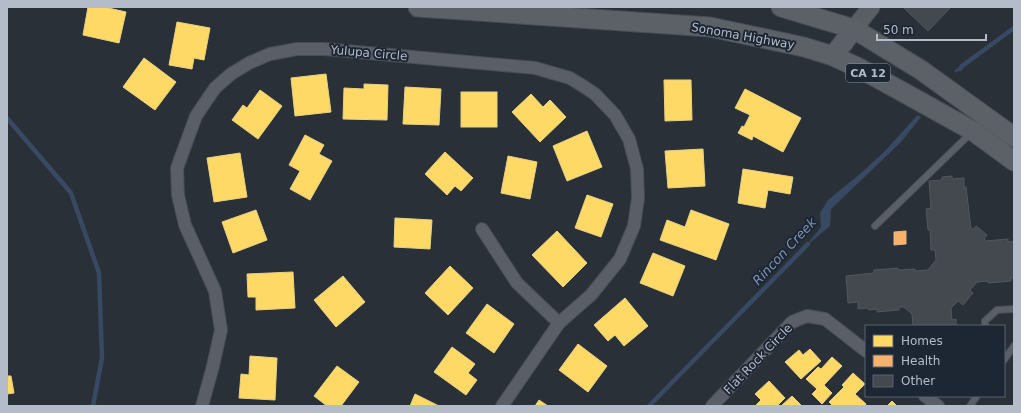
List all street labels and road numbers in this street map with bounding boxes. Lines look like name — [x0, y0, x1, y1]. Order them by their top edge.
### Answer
street label: Sonoma Highway — [690, 20, 796, 52]
street label: Yulupa Circle — [329, 43, 408, 63]
road number: CA 12 — [846, 64, 890, 82]
street label: Flat Rock Circle — [721, 321, 795, 397]

